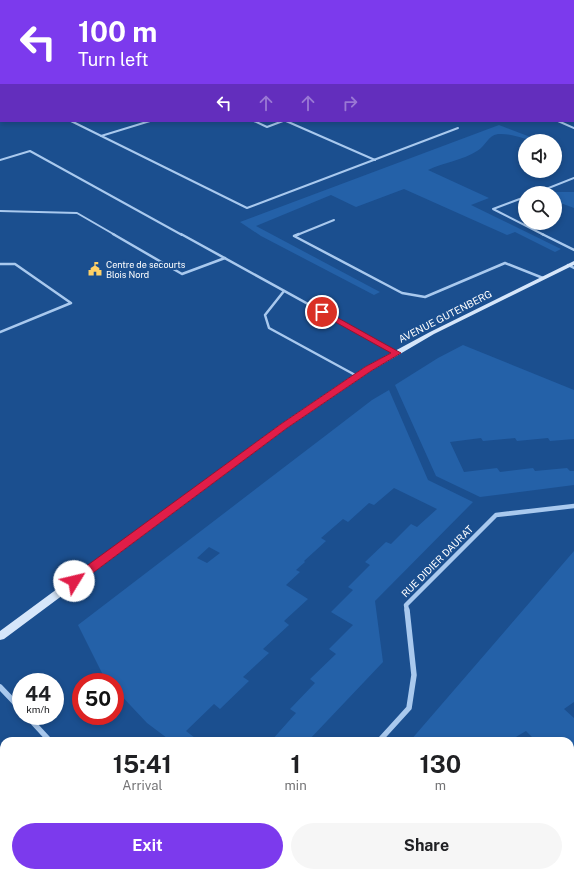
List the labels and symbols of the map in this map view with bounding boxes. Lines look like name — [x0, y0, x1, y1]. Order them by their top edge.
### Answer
place label: Centre de secourts Blois Nord — [106, 259, 186, 280]
public building icon: Centre de secourts Blois Nord — [87, 261, 103, 277]
street label: AVENUE GUTENBERG — [396, 287, 494, 345]
pin — [305, 295, 339, 329]
street label: RUE DIDIER DAURAT — [399, 523, 475, 599]
position arrow — [53, 560, 95, 602]
speed limit sign: 50 — [72, 673, 124, 725]

